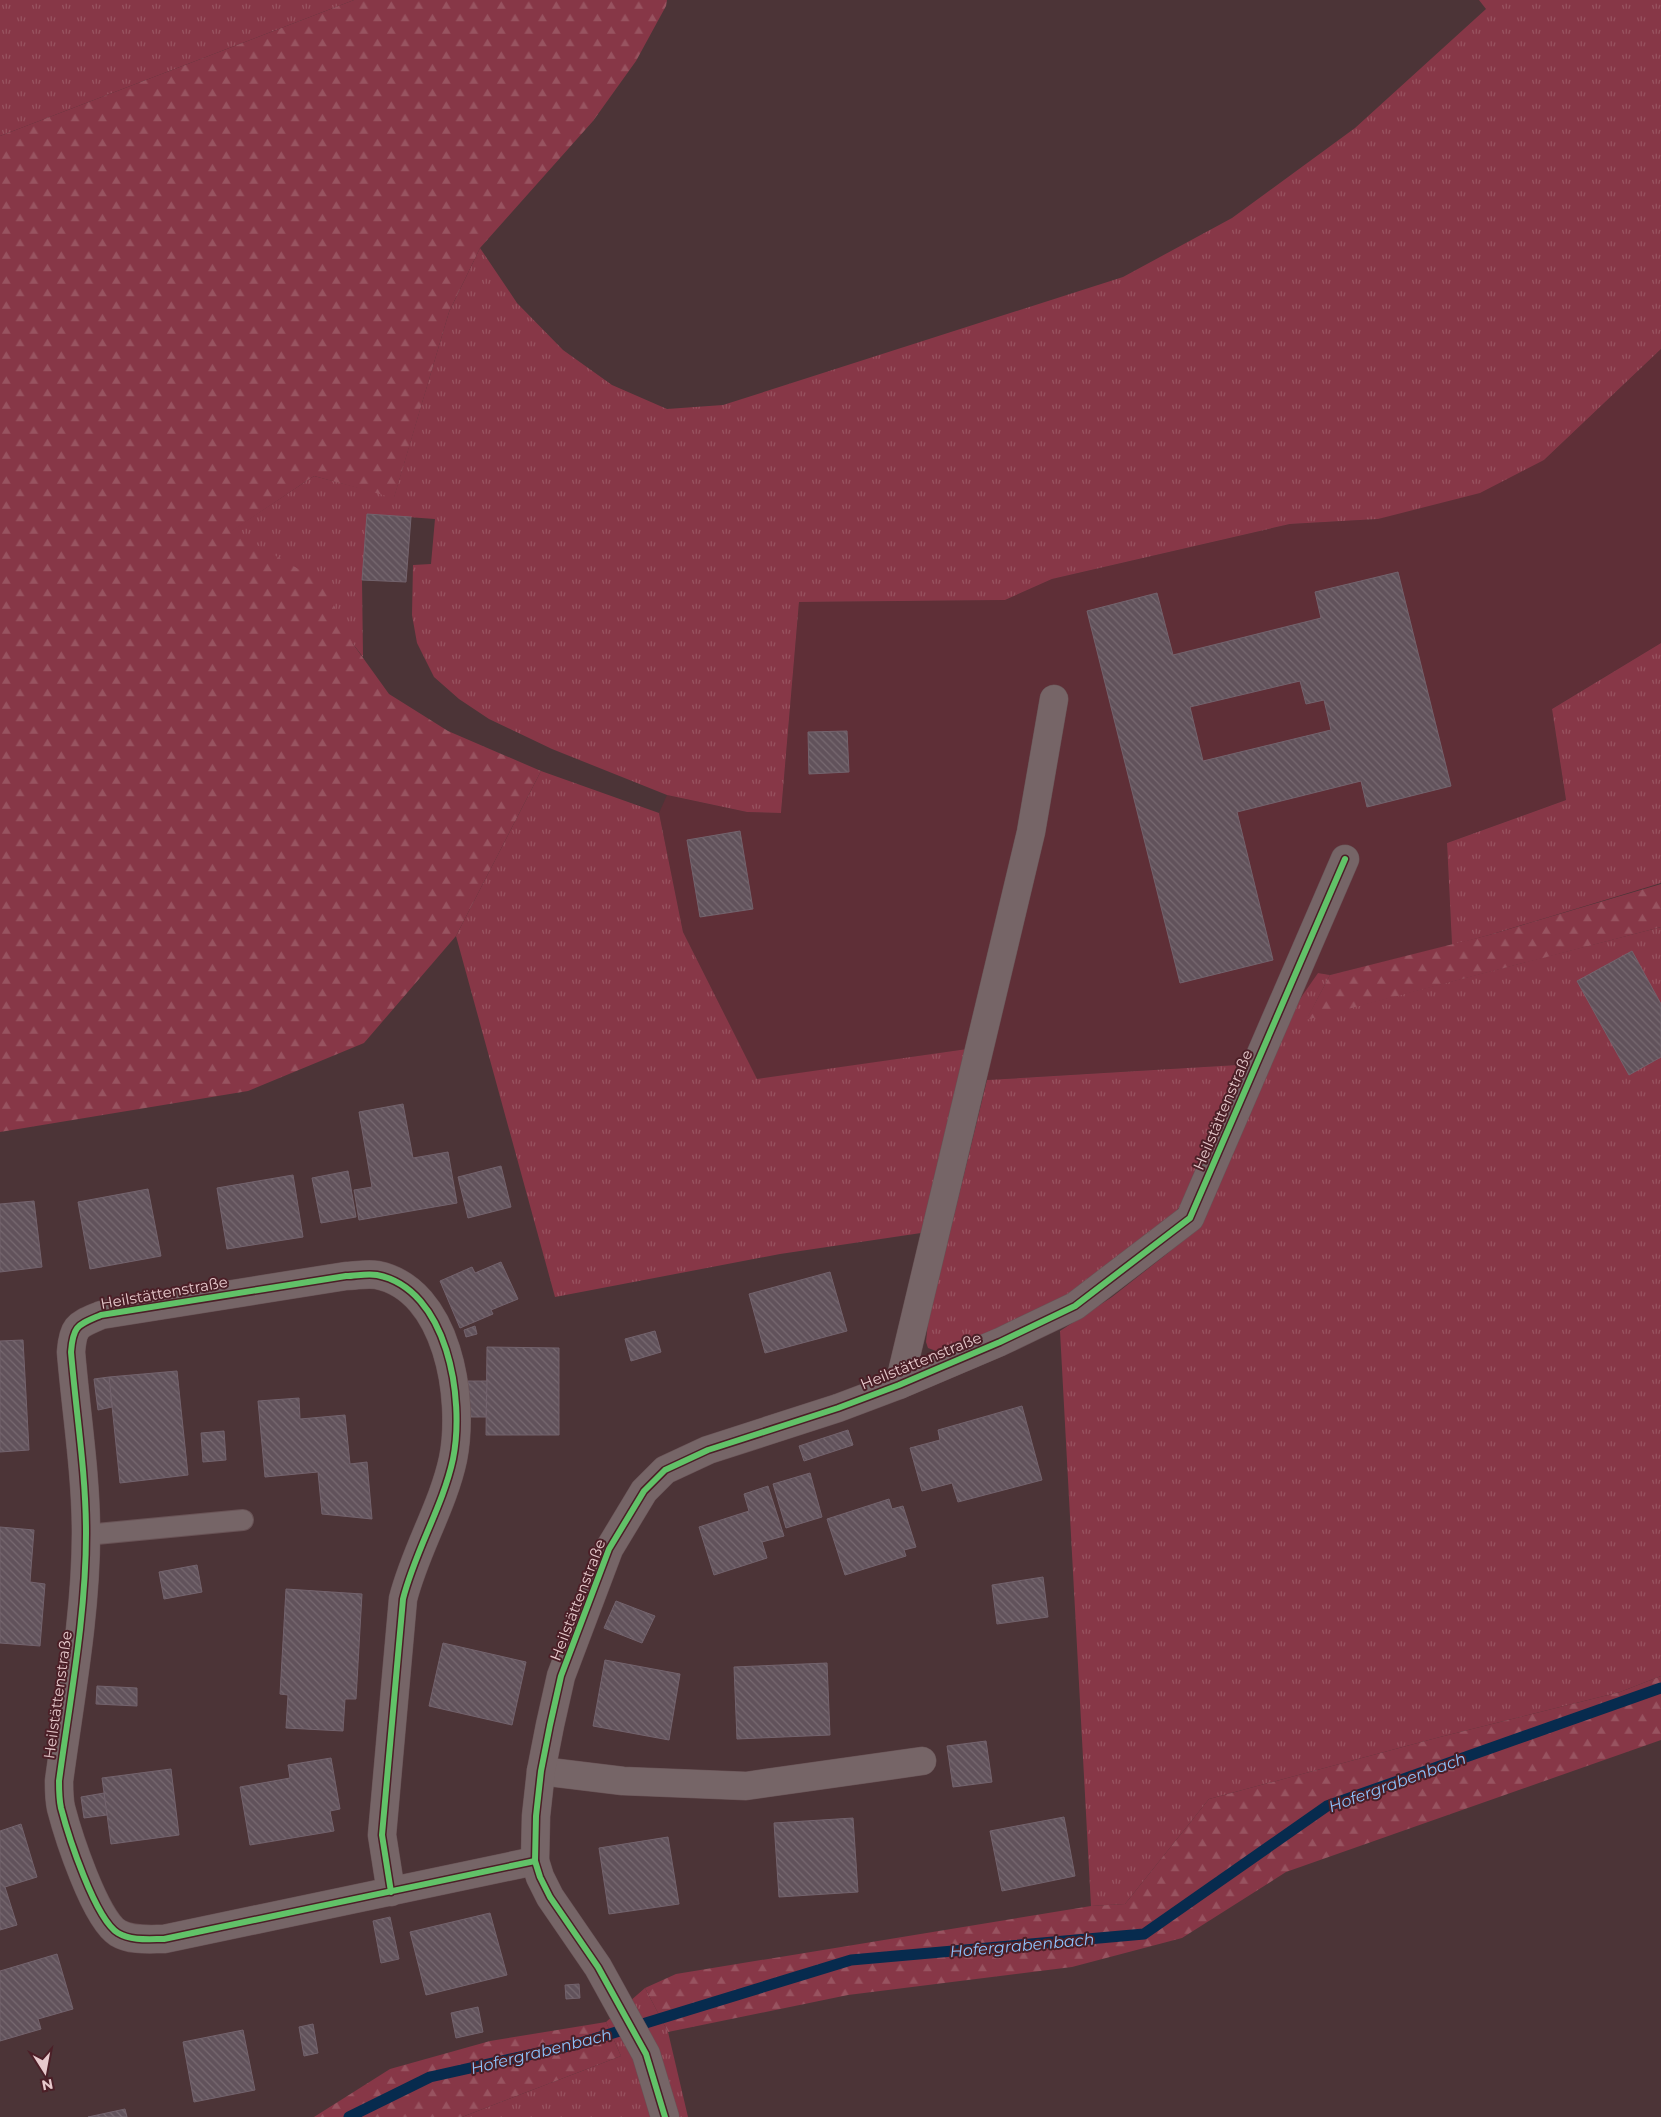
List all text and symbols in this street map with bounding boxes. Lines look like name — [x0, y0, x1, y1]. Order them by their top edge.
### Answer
street label: Heilstättenstraße — [1189, 1047, 1256, 1173]
street label: Heilstättenstraße — [99, 1272, 229, 1313]
street label: Heilstättenstraße — [857, 1328, 984, 1393]
street label: Heilstättenstraße — [546, 1536, 610, 1663]
street label: Heilstättenstraße — [39, 1630, 76, 1760]
water label: Hofergrabenbach — [1326, 1749, 1469, 1816]
water label: Hofergrabenbach — [949, 1930, 1095, 1961]
water label: Hofergrabenbach — [468, 2025, 614, 2078]
north arrow — [20, 2047, 70, 2097]
text: N — [40, 2075, 55, 2095]

